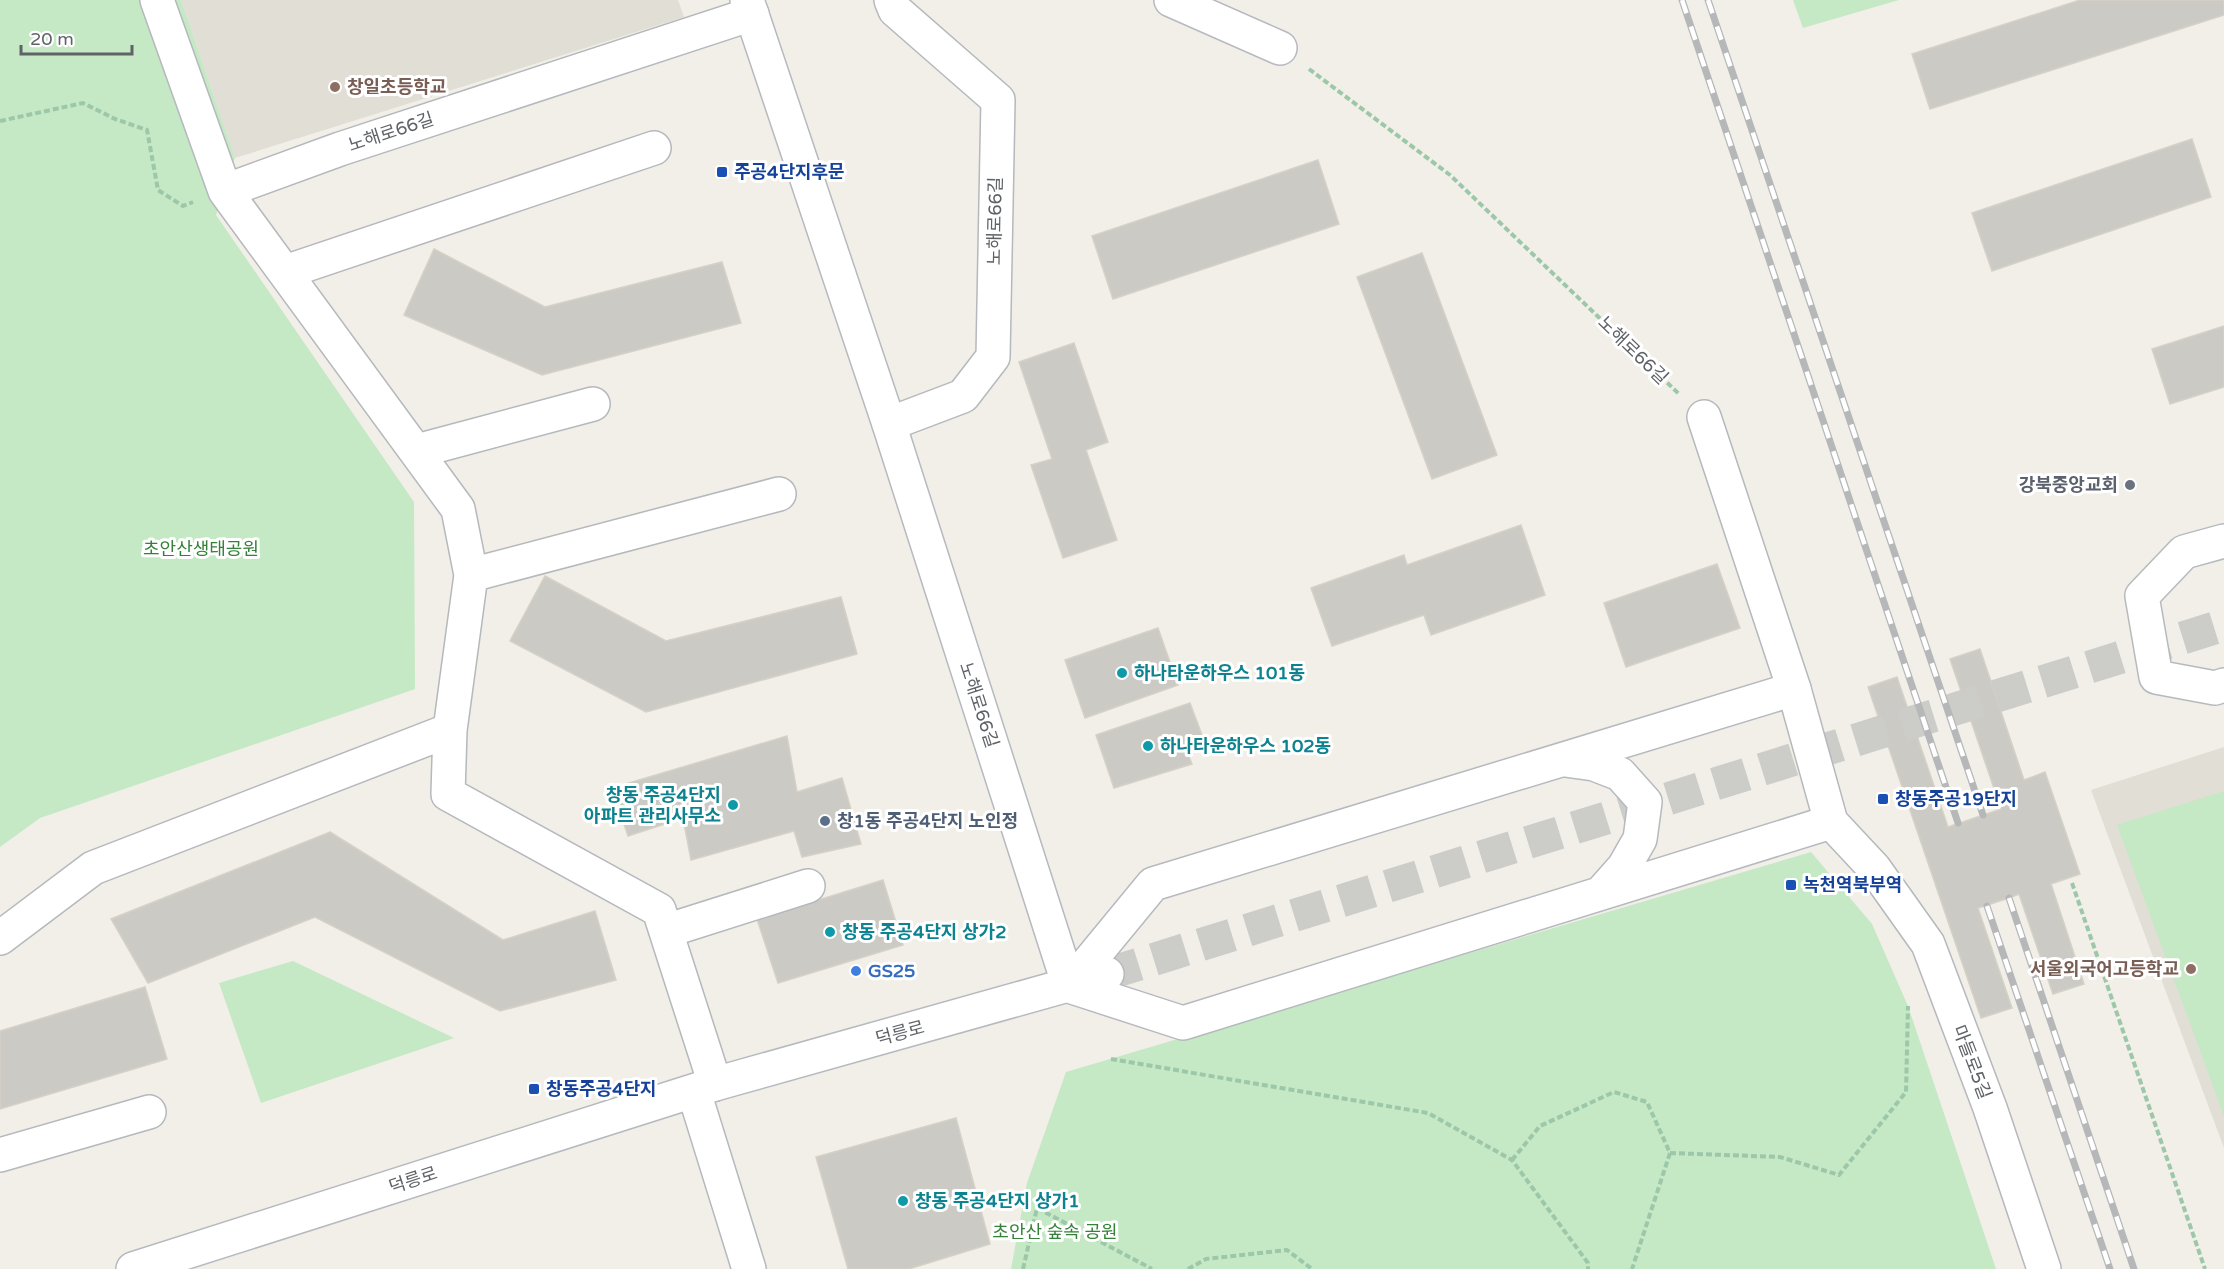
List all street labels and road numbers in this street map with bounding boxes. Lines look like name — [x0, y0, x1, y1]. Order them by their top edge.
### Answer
street label: 노해로66길 — [345, 108, 437, 156]
street label: 노해로66길 — [983, 176, 1007, 266]
street label: 노해로66길 — [1593, 311, 1673, 389]
street label: 노해로66길 — [955, 659, 1003, 751]
street label: 덕릉로 — [873, 1016, 927, 1050]
street label: 마들로5길 — [1948, 1022, 1996, 1102]
street label: 덕릉로 — [386, 1162, 440, 1198]

